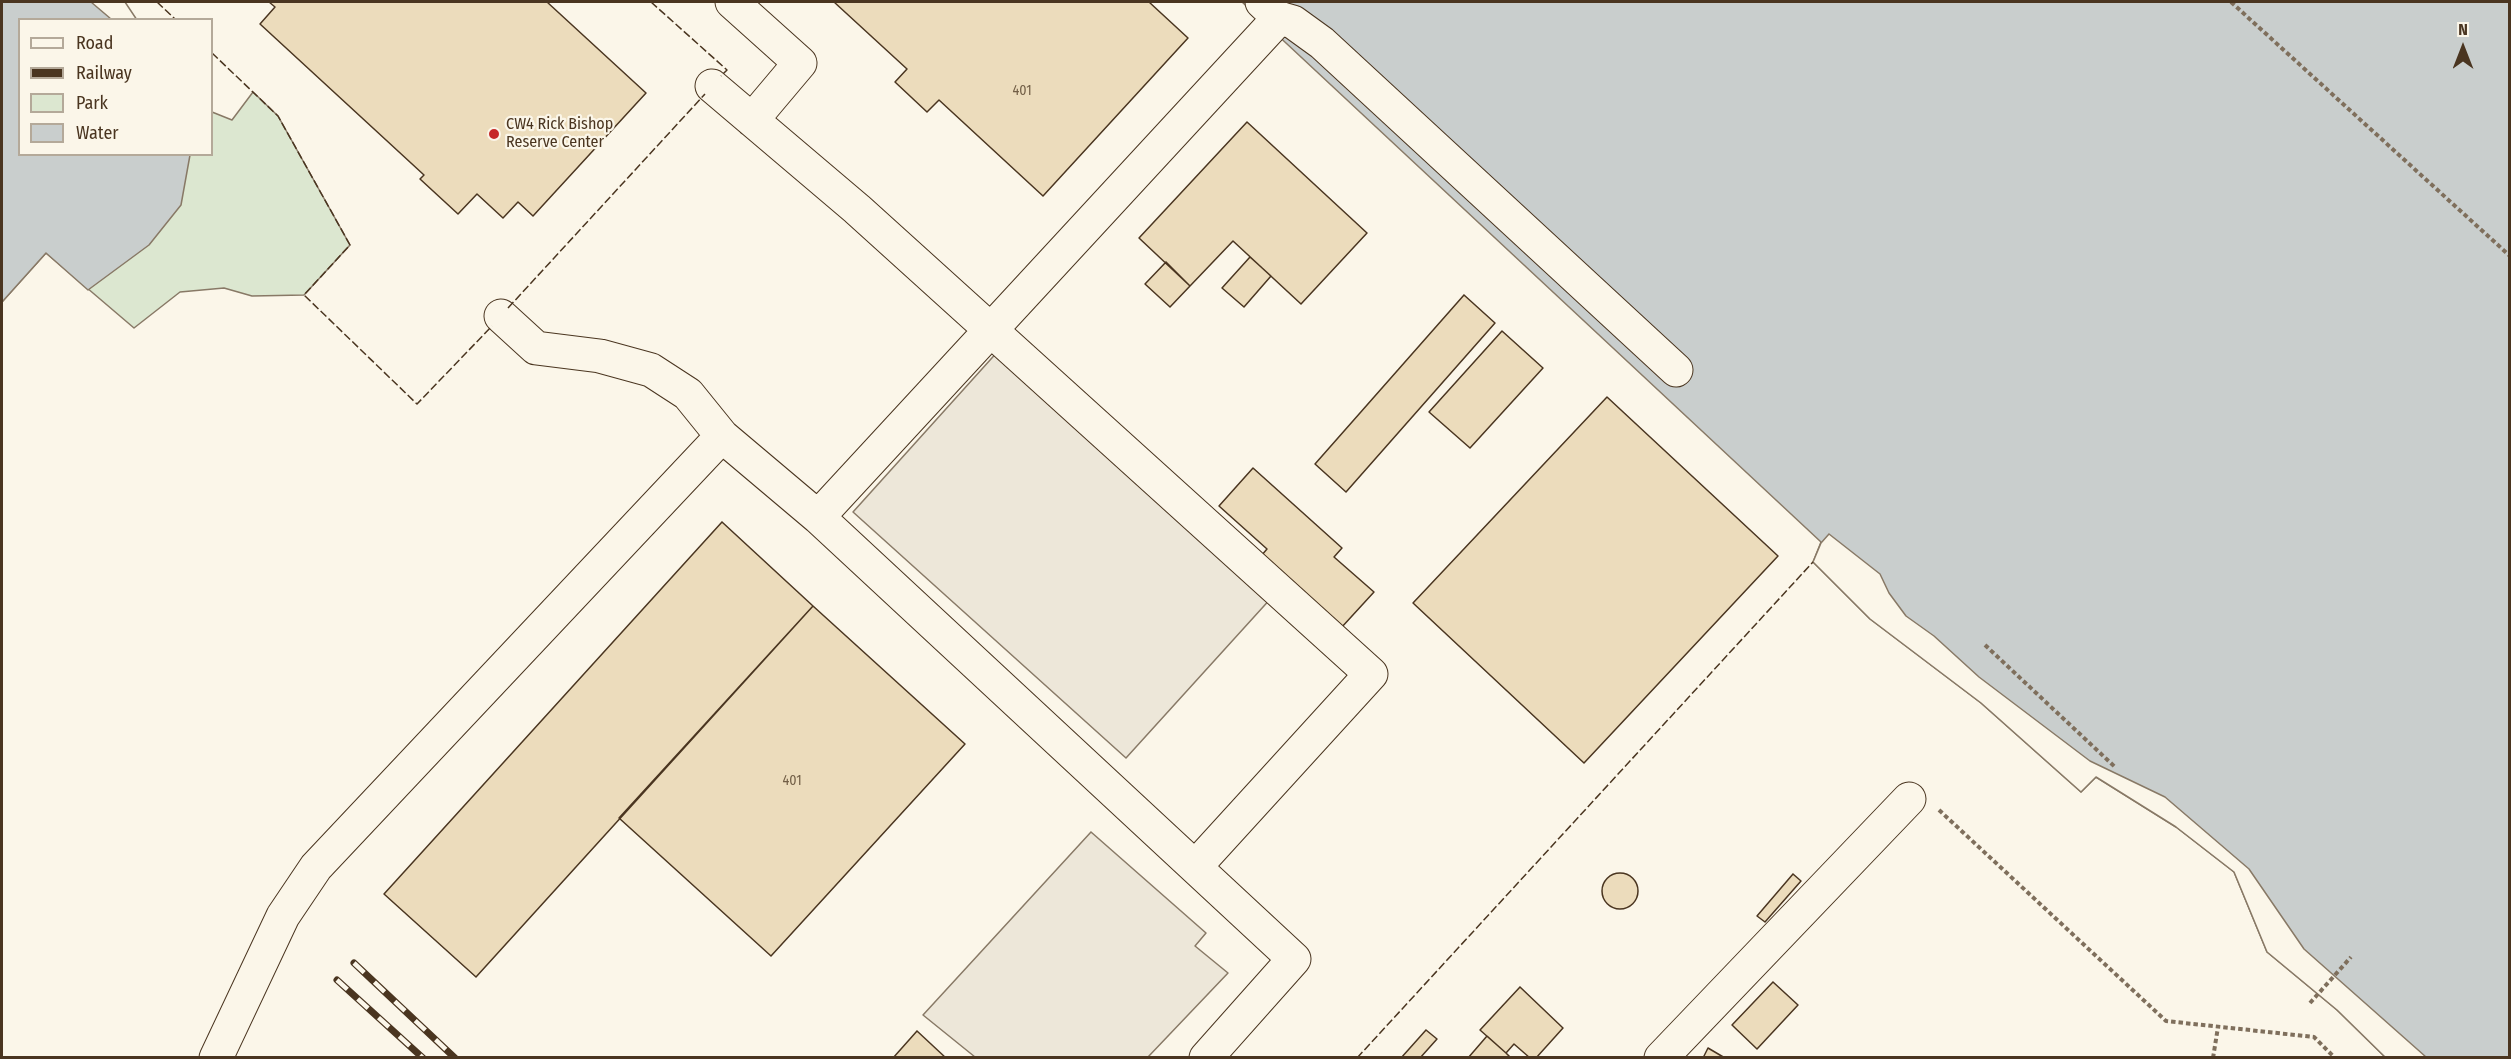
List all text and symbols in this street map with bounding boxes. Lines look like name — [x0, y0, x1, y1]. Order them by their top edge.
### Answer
legend — [18, 18, 213, 156]
north arrow — [2433, 18, 2493, 78]
text: N — [2458, 20, 2468, 39]
text: Road — [76, 32, 113, 54]
text: Railway — [76, 62, 132, 84]
house number: 401 — [1012, 83, 1032, 99]
text: Park — [76, 92, 108, 114]
place label: CW4 Rick Bishop Reserve Center — [506, 115, 613, 153]
text: Water — [76, 122, 119, 144]
marker: CW4 Rick Bishop Reserve Center — [487, 127, 501, 141]
house number: 401 — [782, 773, 802, 789]

